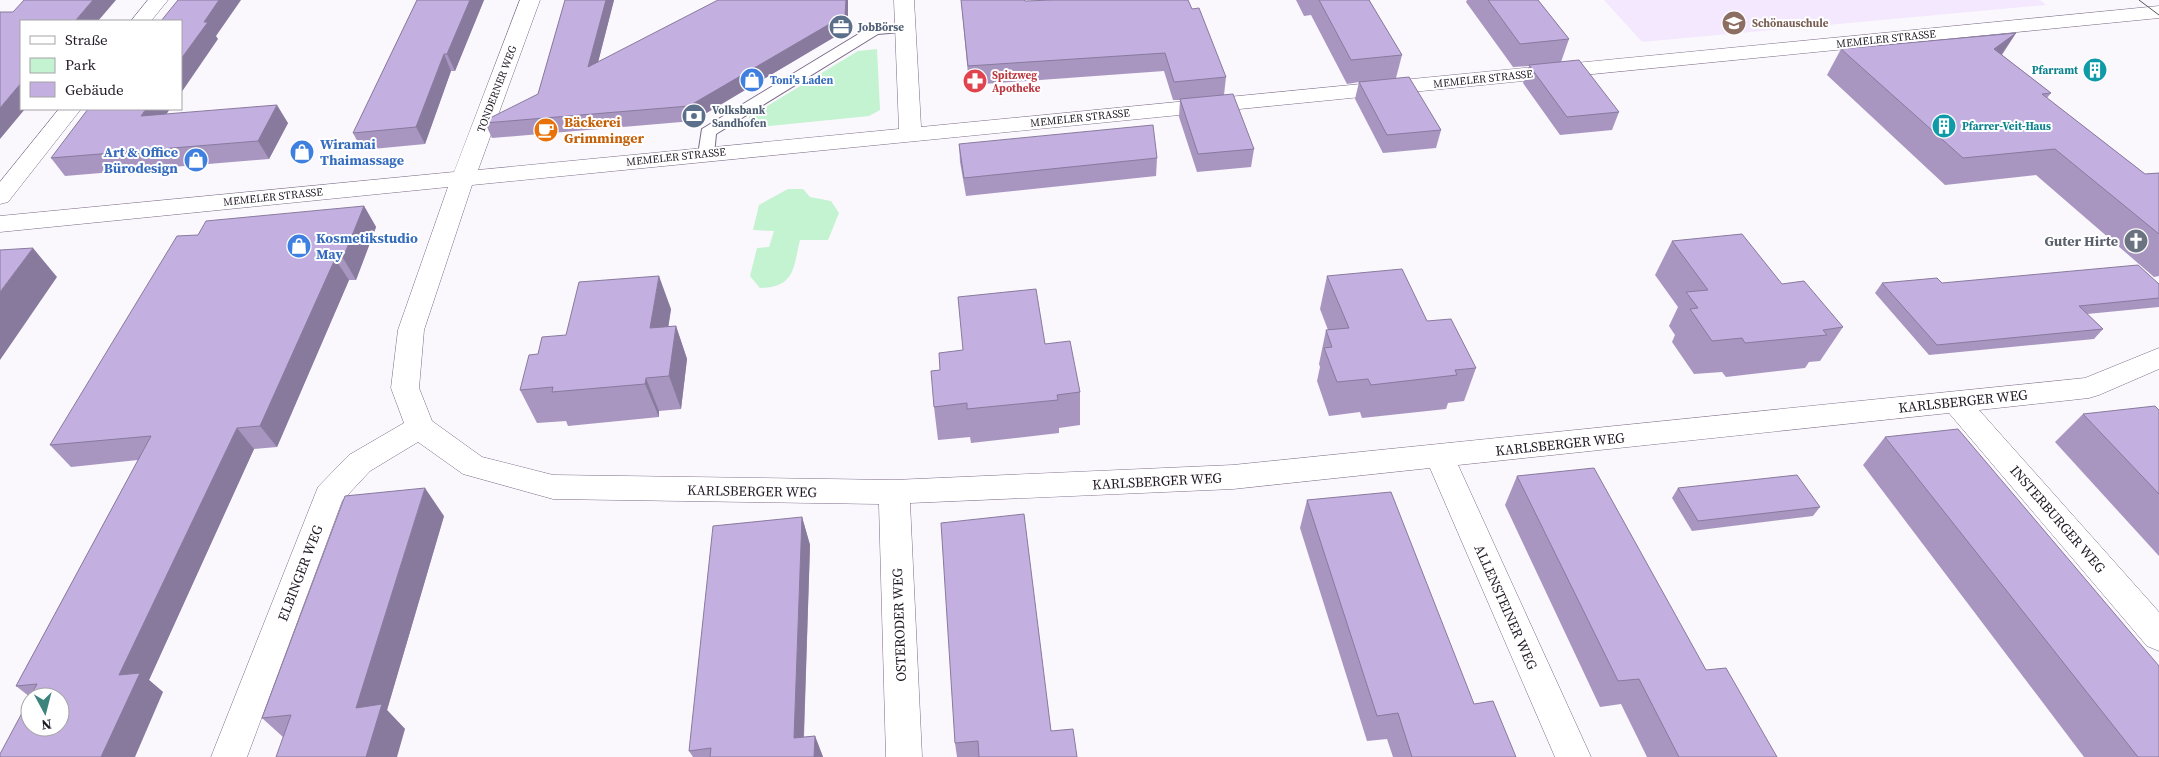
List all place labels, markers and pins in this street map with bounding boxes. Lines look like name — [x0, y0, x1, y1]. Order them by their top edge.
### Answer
school or university icon: Schönauschule — [1721, 10, 1747, 36]
office icon: JobBörse — [828, 14, 854, 40]
place label: Schönauschule — [1752, 16, 1829, 31]
place label: JobBörse — [857, 20, 904, 35]
building icon: Pfarramt — [2082, 57, 2108, 83]
place label: Pfarramt — [2032, 63, 2079, 78]
shop icon: Toni's Laden — [739, 67, 765, 93]
pharmacy icon: Spitzweg Apotheke — [962, 68, 988, 94]
place label: Spitzweg Apotheke — [992, 68, 1041, 96]
place label: Toni's Laden — [770, 73, 834, 88]
bank icon: Volksbank Sandhofen — [681, 103, 707, 129]
place label: Volksbank Sandhofen — [712, 103, 767, 131]
place label: Bäckerei Grimminger — [564, 112, 644, 148]
building icon: Pfarrer-Veit-Haus — [1931, 113, 1957, 139]
cafe icon: Bäckerei Grimminger — [533, 117, 559, 143]
place label: Pfarrer-Veit-Haus — [1962, 119, 2051, 134]
place label: Wiramai Thaimassage — [320, 134, 404, 170]
shop icon: Wiramai Thaimassage — [289, 139, 315, 165]
place label: Art & Office Bürodesign — [104, 142, 178, 178]
shop icon: Art & Office Bürodesign — [183, 147, 209, 173]
place label: Kosmetikstudio May — [316, 228, 418, 264]
church icon: Guter Hirte — [2123, 228, 2149, 254]
place label: Guter Hirte — [2044, 231, 2118, 251]
shop icon: Kosmetikstudio May — [286, 233, 312, 259]

